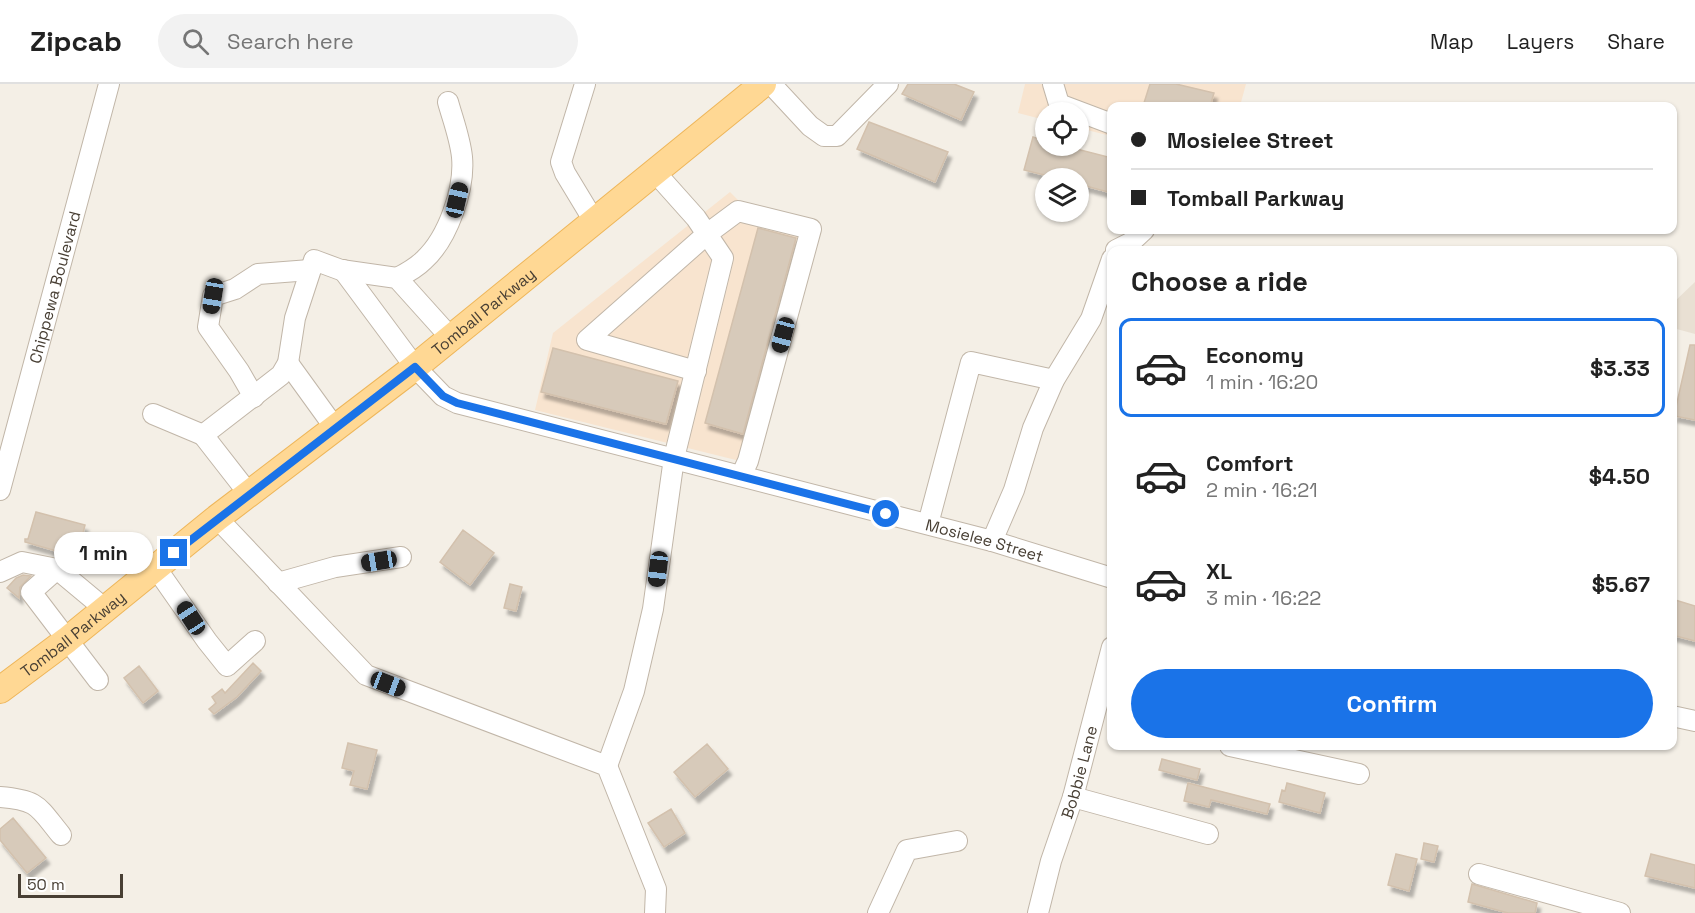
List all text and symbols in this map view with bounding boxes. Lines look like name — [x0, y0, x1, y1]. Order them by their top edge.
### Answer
search box — [158, 14, 578, 68]
text: Zipcab — [30, 23, 122, 59]
icon: search — [179, 25, 212, 58]
text: Search here — [227, 27, 354, 55]
text: Map — [1430, 28, 1474, 55]
text: Layers — [1507, 28, 1574, 55]
text: Share — [1607, 28, 1665, 55]
map controls — [1035, 102, 1089, 222]
button: locate — [1035, 102, 1089, 156]
text: Mosielee Street — [1167, 126, 1334, 154]
button: layers — [1035, 168, 1089, 222]
car — [444, 180, 470, 220]
text: Tomball Parkway — [1167, 184, 1344, 212]
street label: Chippewa Boulevard — [24, 209, 85, 366]
street label: Tomball Parkway — [427, 263, 540, 360]
text: Choose a ride — [1131, 264, 1308, 299]
car — [201, 277, 225, 315]
car — [770, 315, 796, 355]
icon: car — [1134, 341, 1188, 395]
text: Economy — [1206, 341, 1304, 369]
text: $3.33 — [1590, 354, 1650, 382]
text: 1 min · 16:20 — [1206, 369, 1318, 395]
icon: car — [1134, 449, 1188, 503]
text: Comfort — [1206, 449, 1294, 477]
text: $4.50 — [1589, 462, 1650, 490]
text: 2 min · 16:21 — [1206, 477, 1318, 503]
route start — [872, 500, 899, 527]
street label: Mosielee Street — [923, 514, 1046, 567]
callout: 1 min — [54, 532, 153, 574]
route end — [160, 539, 187, 566]
text: 1 min — [79, 540, 128, 566]
car — [360, 549, 398, 573]
car — [647, 550, 669, 588]
icon: car — [1134, 557, 1188, 611]
text: XL — [1206, 557, 1232, 585]
text: $5.67 — [1592, 570, 1650, 598]
text: 3 min · 16:22 — [1206, 585, 1321, 611]
street label: Tomball Parkway — [17, 587, 130, 682]
car — [174, 598, 208, 638]
car — [368, 669, 408, 699]
button: Confirm — [1131, 669, 1653, 738]
street label: Bobbie Lane — [1056, 723, 1102, 822]
scale bar — [18, 871, 123, 898]
text: 50 m — [27, 874, 65, 895]

